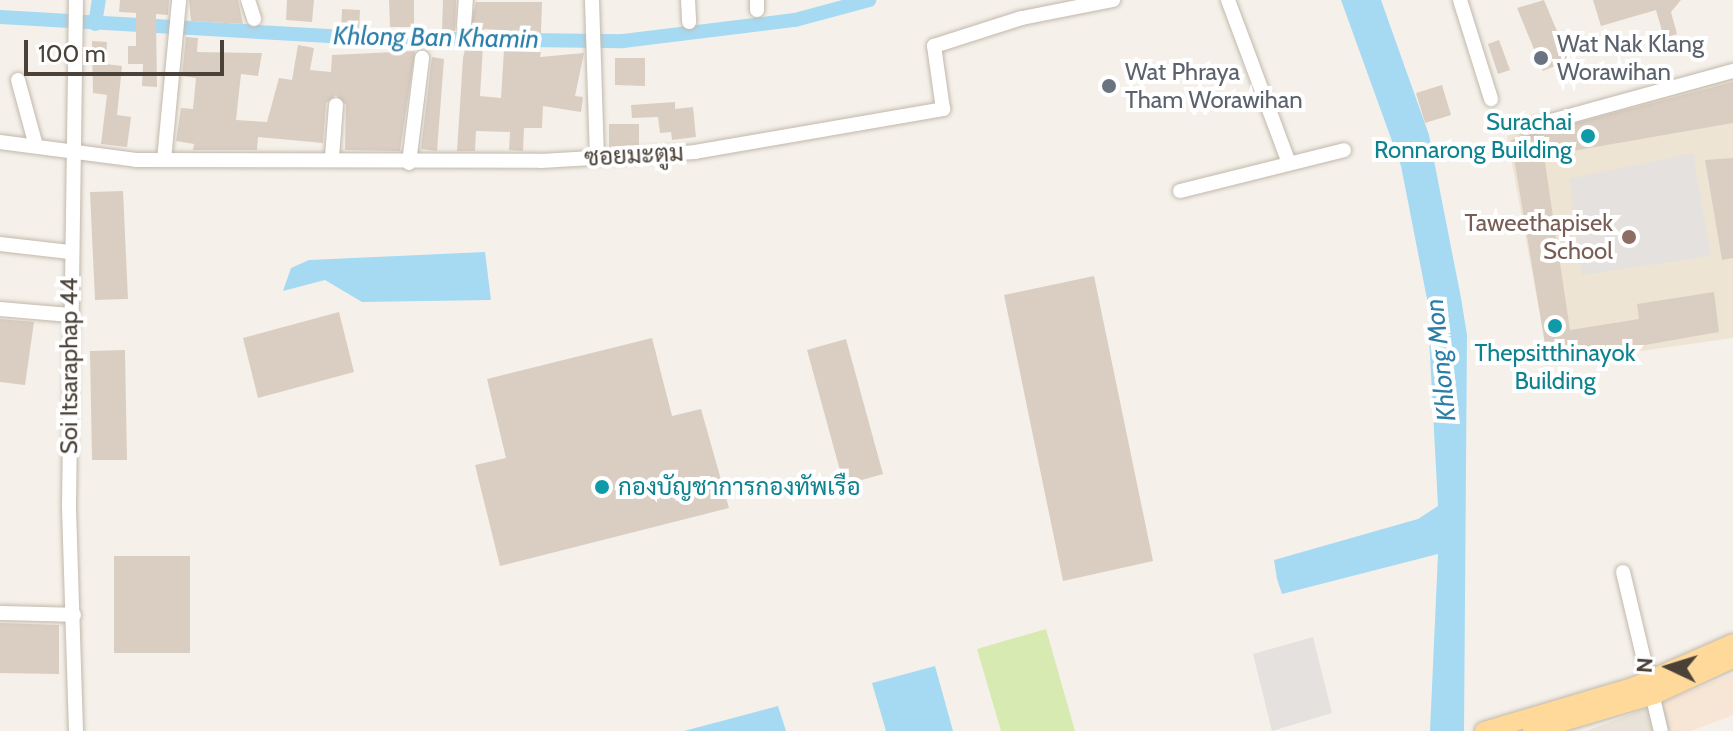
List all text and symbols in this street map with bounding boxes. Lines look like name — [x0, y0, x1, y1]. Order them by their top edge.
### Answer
water label: Khlong Ban Khamin — [333, 21, 539, 55]
scale bar — [28, 24, 228, 74]
place label: Wat Nak Klang Worawihan — [1557, 30, 1704, 86]
text: 100 m — [38, 39, 106, 68]
marker: Wat Nak Klang Worawihan — [1532, 49, 1550, 67]
place label: Wat Phraya Tham Worawihan — [1125, 58, 1303, 114]
marker: Wat Phraya Tham Worawihan — [1100, 77, 1118, 95]
place label: Surachai Ronnarong Building — [1374, 108, 1572, 164]
marker: Surachai Ronnarong Building — [1579, 127, 1597, 145]
street label: ซอยมะตูม — [584, 138, 684, 172]
place label: Taweethapisek School — [1465, 209, 1613, 265]
marker: Taweethapisek School — [1620, 228, 1638, 246]
street label: Soi Itsaraphap 44 — [55, 278, 83, 454]
water label: Khlong Mon — [1419, 297, 1463, 423]
marker: Thepsitthinayok Building — [1546, 317, 1564, 335]
place label: Thepsitthinayok Building — [1475, 339, 1635, 395]
place label: กองบัญชาการกองทัพเรือ — [618, 473, 860, 501]
marker: กองบัญชาการกองทัพเรือ — [593, 478, 611, 496]
north arrow — [1629, 627, 1709, 707]
text: N — [1631, 657, 1659, 674]

